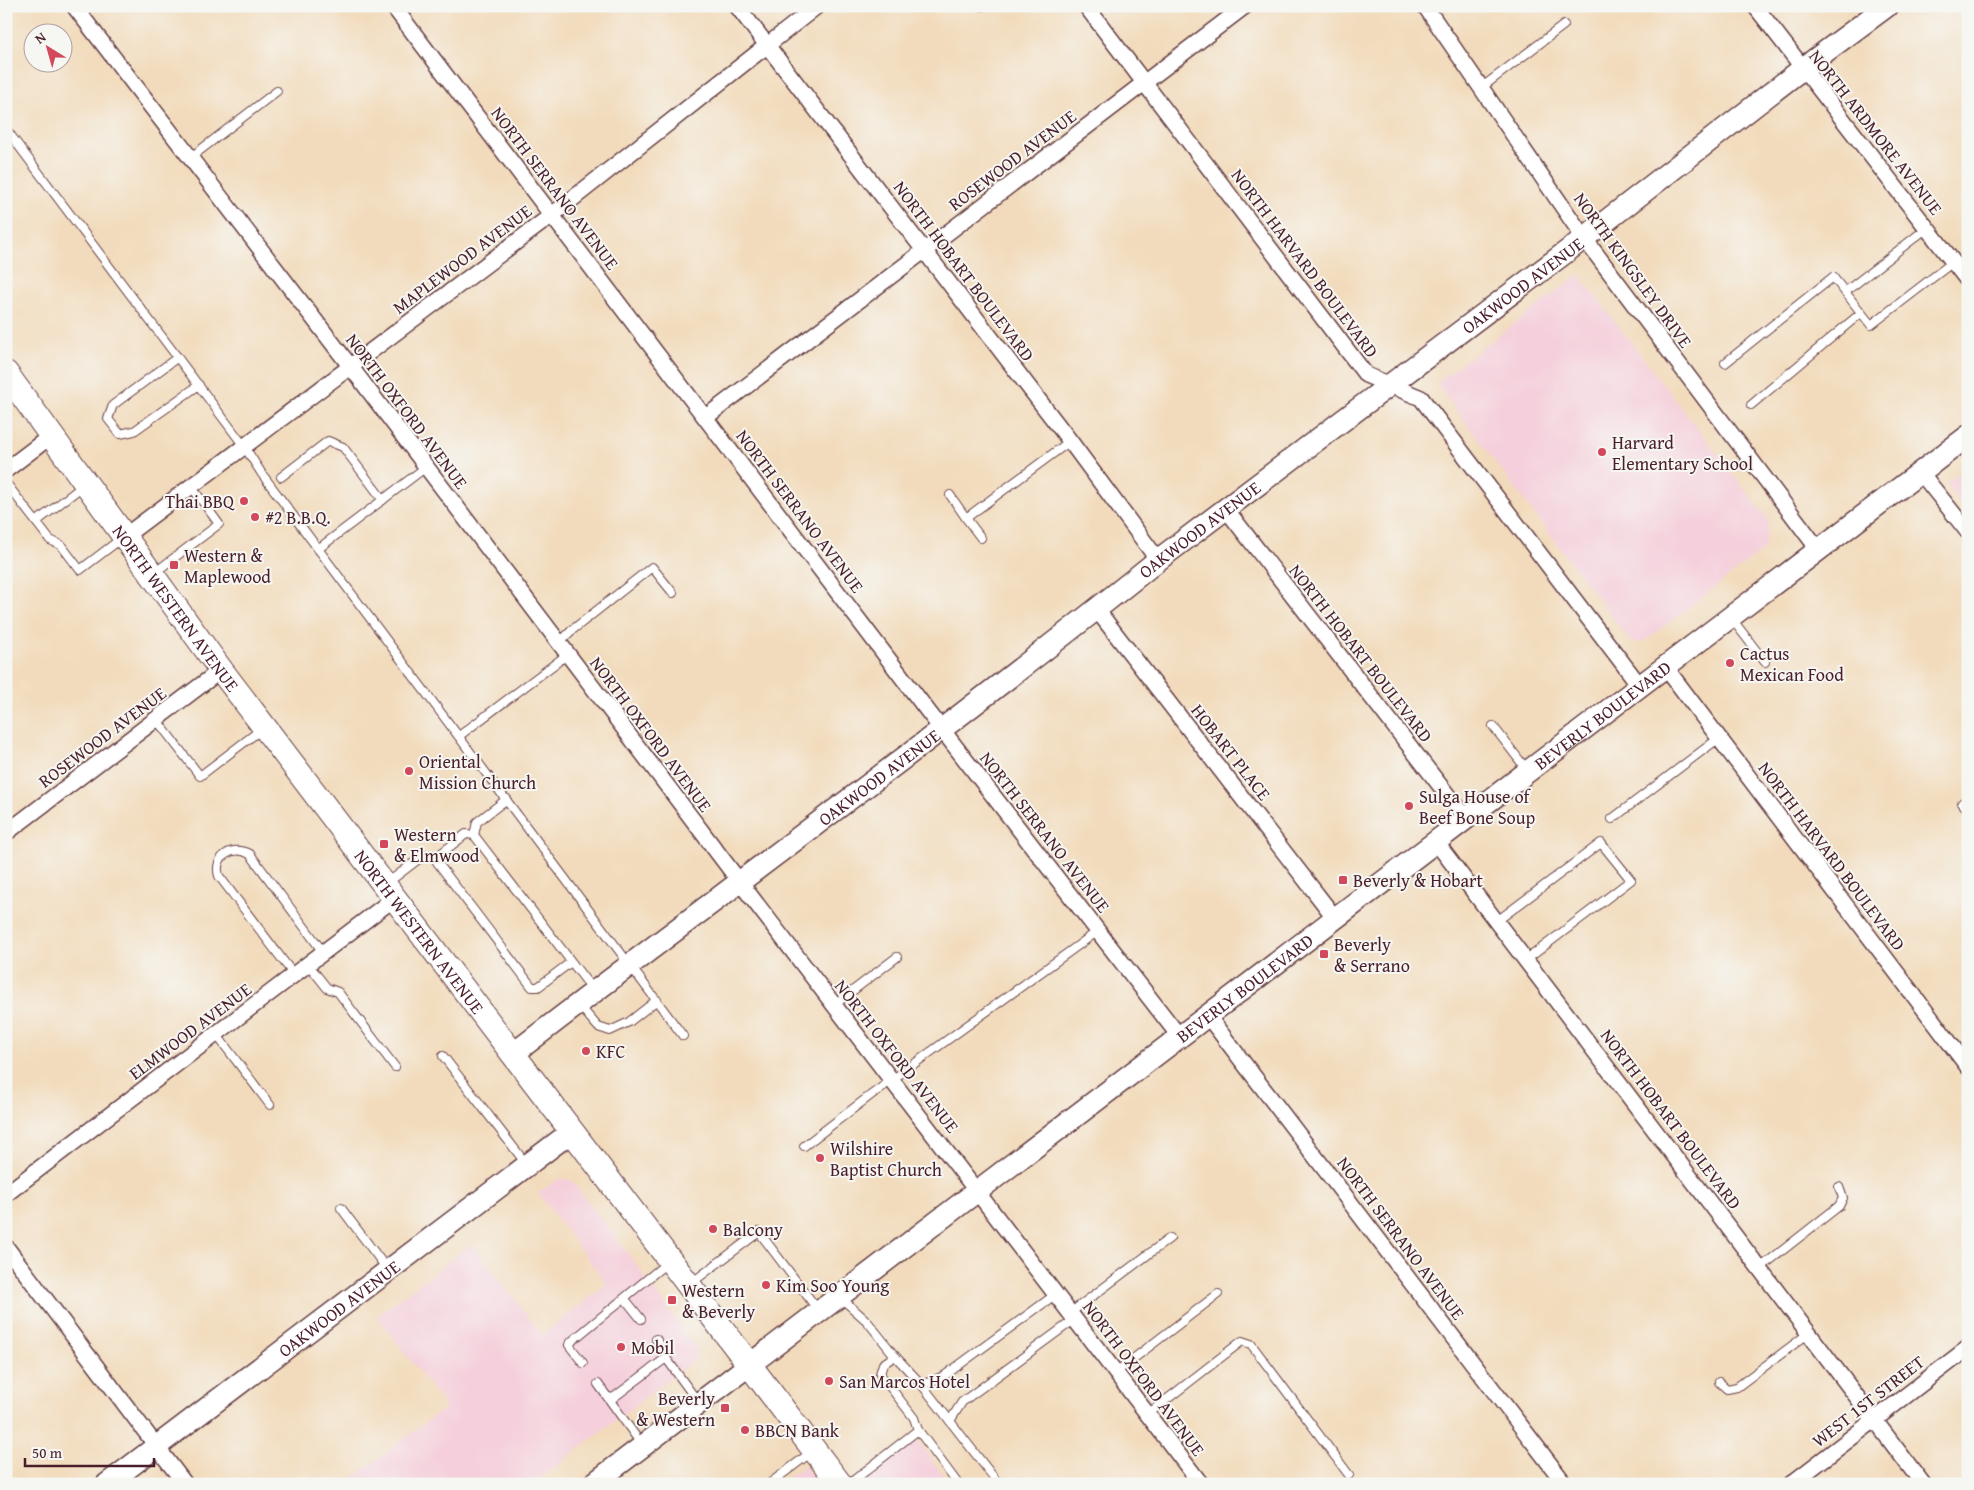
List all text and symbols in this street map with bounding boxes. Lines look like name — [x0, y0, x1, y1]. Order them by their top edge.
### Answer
north arrow — [22, 22, 72, 72]
text: N — [30, 26, 50, 48]
street label: NORTH ARDMORE AVENUE — [1803, 44, 1949, 220]
street label: NORTH SERRANO AVENUE — [485, 101, 625, 275]
street label: ROSEWOOD AVENUE — [942, 103, 1082, 217]
street label: NORTH HARVARD BOULEVARD — [1225, 163, 1385, 363]
street label: NORTH HOBART BOULEVARD — [887, 175, 1041, 367]
street label: NORTH KINGSLEY DRIVE — [1567, 187, 1699, 353]
street label: MAPLEWOOD AVENUE — [387, 198, 537, 320]
street label: OAKWOOD AVENUE — [1456, 230, 1589, 340]
street label: NORTH OXFORD AVENUE — [340, 328, 474, 494]
street label: NORTH SERRANO AVENUE — [730, 424, 870, 598]
place label: Harvard Elementary School — [1612, 429, 1753, 477]
marker: Harvard Elementary School — [1596, 446, 1608, 458]
street label: OAKWOOD AVENUE — [1132, 474, 1266, 584]
place label: Thai BBQ — [165, 488, 235, 515]
marker: Thai BBQ — [238, 495, 250, 507]
place label: #2 B.B.Q. — [265, 504, 331, 531]
marker: #2 B.B.Q. — [249, 511, 261, 523]
street label: NORTH WESTERN AVENUE — [106, 519, 246, 697]
place label: Western & Maplewood — [184, 542, 271, 590]
street label: NORTH HOBART BOULEVARD — [1283, 558, 1439, 748]
marker: Western & Maplewood — [168, 559, 180, 571]
place label: Cactus Mexican Food — [1740, 640, 1844, 688]
street label: NORTH OXFORD AVENUE — [584, 651, 718, 817]
street label: BEVERLY BOULEVARD — [1528, 654, 1677, 776]
marker: Cactus Mexican Food — [1724, 657, 1736, 669]
street label: ROSEWOOD AVENUE — [32, 680, 172, 794]
street label: HOBART PLACE — [1185, 698, 1277, 806]
street label: OAKWOOD AVENUE — [812, 722, 946, 832]
street label: NORTH SERRANO AVENUE — [973, 746, 1117, 918]
place label: Oriental Mission Church — [419, 748, 536, 796]
street label: NORTH HARVARD BOULEVARD — [1752, 756, 1912, 956]
marker: Oriental Mission Church — [403, 765, 415, 777]
place label: Sulga House of Beef Bone Soup — [1419, 783, 1535, 831]
marker: Sulga House of Beef Bone Soup — [1403, 800, 1415, 812]
place label: Western & Elmwood — [394, 821, 480, 869]
marker: Western & Elmwood — [378, 838, 390, 850]
street label: NORTH WESTERN AVENUE — [348, 843, 491, 1019]
place label: Beverly & Hobart — [1353, 867, 1484, 894]
marker: Beverly & Hobart — [1337, 874, 1349, 886]
street label: BEVERLY BOULEVARD — [1170, 926, 1319, 1049]
place label: Beverly & Serrano — [1334, 931, 1410, 979]
marker: Beverly & Serrano — [1318, 948, 1330, 960]
street label: NORTH OXFORD AVENUE — [828, 973, 966, 1139]
street label: ELMWOOD AVENUE — [123, 976, 257, 1086]
street label: NORTH HOBART BOULEVARD — [1594, 1023, 1748, 1215]
place label: KFC — [596, 1038, 625, 1065]
marker: KFC — [580, 1045, 592, 1057]
place label: Wilshire Baptist Church — [830, 1135, 942, 1183]
street label: NORTH SERRANO AVENUE — [1331, 1151, 1471, 1325]
marker: Wilshire Baptist Church — [814, 1152, 826, 1164]
place label: Balcony — [723, 1216, 783, 1243]
marker: Balcony — [707, 1223, 719, 1235]
street label: OAKWOOD AVENUE — [272, 1253, 406, 1363]
place label: Kim Soo Young — [776, 1272, 889, 1299]
place label: Western & Beverly — [682, 1277, 755, 1325]
marker: Kim Soo Young — [760, 1279, 772, 1291]
marker: Western & Beverly — [666, 1294, 678, 1306]
street label: NORTH OXFORD AVENUE — [1077, 1295, 1211, 1461]
place label: Mobil — [631, 1334, 674, 1361]
marker: Mobil — [615, 1341, 627, 1353]
street label: WEST 1ST STREET — [1806, 1348, 1930, 1454]
place label: San Marcos Hotel — [839, 1368, 970, 1395]
marker: San Marcos Hotel — [823, 1375, 835, 1387]
place label: Beverly & Western — [636, 1385, 715, 1433]
marker: Beverly & Western — [719, 1402, 731, 1414]
place label: BBCN Bank — [755, 1417, 840, 1444]
marker: BBCN Bank — [739, 1424, 751, 1436]
scale bar — [25, 1435, 154, 1467]
text: 50 m — [32, 1442, 63, 1463]

